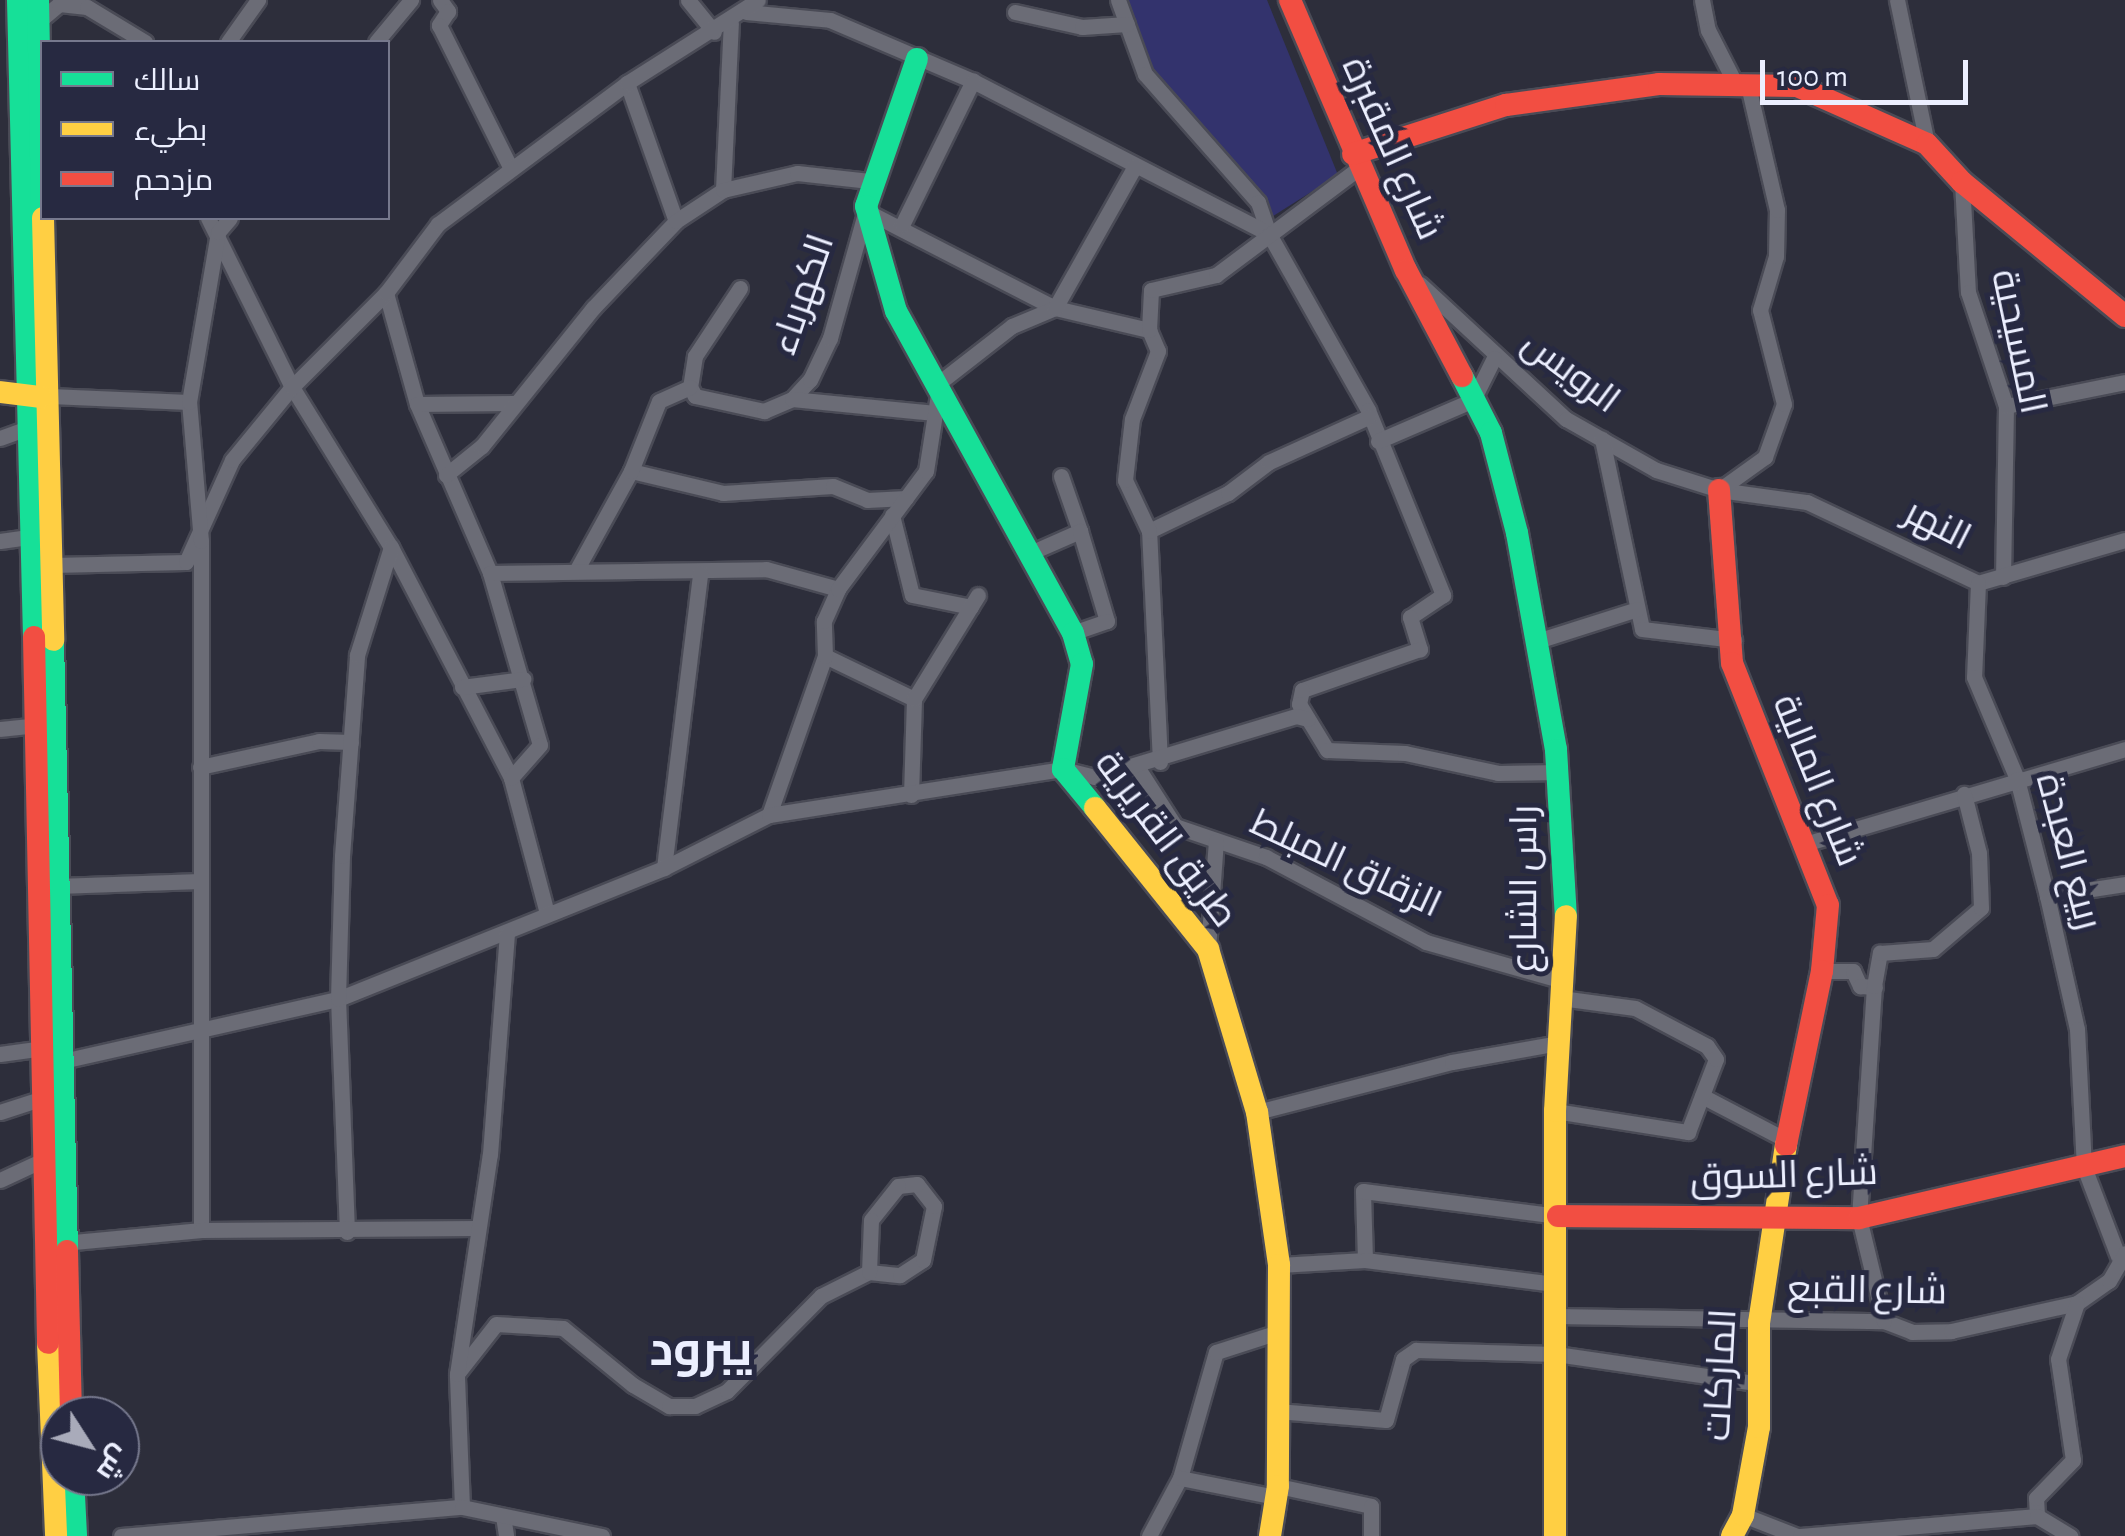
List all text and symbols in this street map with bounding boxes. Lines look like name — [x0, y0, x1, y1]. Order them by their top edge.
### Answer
legend — [40, 40, 390, 220]
scale bar — [1765, 40, 1972, 102]
street label: شارع المقبرة — [1330, 51, 1452, 247]
text: 100 m — [1777, 62, 1848, 92]
text: سالك — [134, 66, 200, 96]
text: بطيء — [134, 116, 207, 146]
text: مزدحم — [134, 166, 213, 196]
street label: الكهرباء — [762, 229, 846, 361]
street label: المسيحية — [1979, 266, 2055, 418]
street label: الرويس — [1512, 322, 1628, 424]
street label: النهر — [1896, 490, 1978, 562]
street label: شارع المالية — [1761, 689, 1871, 873]
street label: طريق القريرية — [1084, 743, 1246, 937]
street label: ربيع العبدة — [2024, 769, 2110, 935]
street label: الزقاق المبلط — [1243, 801, 1447, 929]
street label: راس الشارع — [1503, 805, 1549, 973]
street label: شارع السوق — [1689, 1151, 1879, 1203]
street label: شارع القبع — [1787, 1268, 1947, 1316]
street label: الماركات — [1696, 1308, 1748, 1442]
district label: يبرود — [649, 1323, 753, 1381]
north arrow — [40, 1396, 140, 1496]
text: ش — [91, 1440, 135, 1485]

